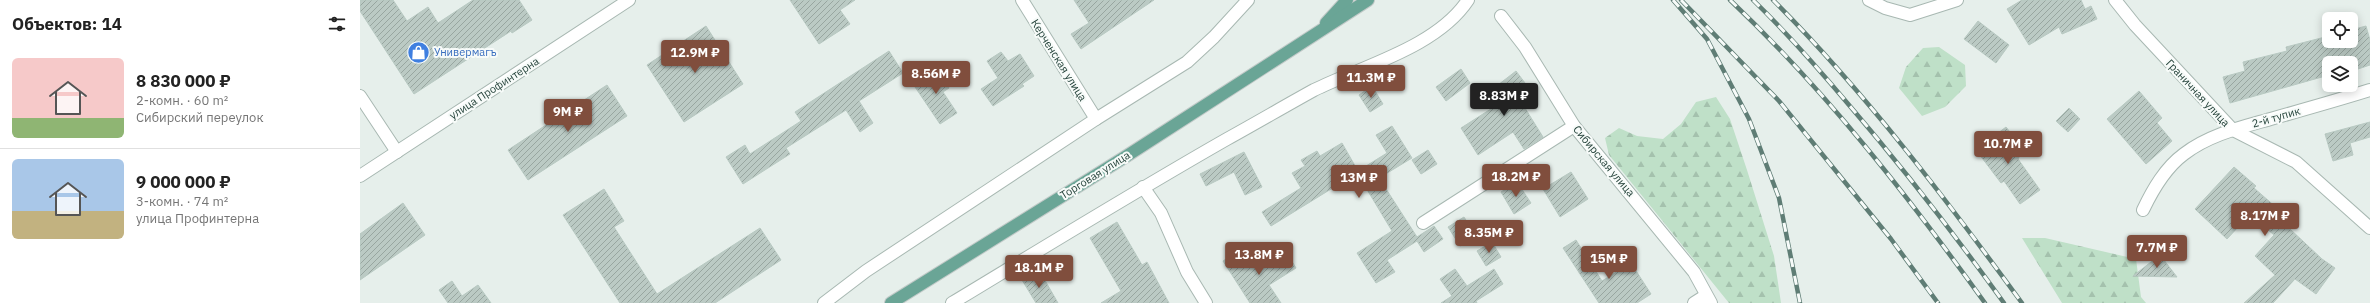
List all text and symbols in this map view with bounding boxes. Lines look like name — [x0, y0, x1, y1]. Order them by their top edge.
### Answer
map controls — [2322, 12, 2358, 92]
button: locate — [2322, 12, 2358, 48]
text: Объектов: 14 — [12, 13, 122, 35]
icon: filters — [326, 13, 348, 35]
street label: Керченская улица — [1028, 16, 1090, 104]
shop icon: Универмагъ — [406, 39, 432, 65]
pin: 12.9M ₽ — [658, 40, 732, 74]
text: 12.9M ₽ — [670, 44, 720, 61]
place label: Универмагъ — [434, 45, 497, 59]
street label: улица Профинтерна — [446, 54, 542, 122]
street label: Граничная улица — [2163, 56, 2233, 130]
button: layers — [2322, 56, 2358, 92]
pin: 8.56M ₽ — [899, 61, 973, 95]
text: 8.56M ₽ — [911, 65, 961, 82]
pin: 11.3M ₽ — [1334, 65, 1408, 99]
text: 11.3M ₽ — [1346, 69, 1396, 86]
text: 8 830 000 ₽ — [136, 70, 231, 92]
icon: home — [44, 74, 92, 122]
pin: 8.83M ₽ — [1467, 83, 1541, 117]
text: 8.83M ₽ — [1479, 87, 1529, 104]
text: 2-комн. · 60 m² — [136, 92, 228, 109]
pin: 9M ₽ — [544, 99, 592, 133]
text: 9M ₽ — [553, 103, 583, 120]
street label: 2-й тупик — [2250, 103, 2302, 131]
text: Сибирский переулок — [136, 109, 264, 126]
street label: Сибирская улица — [1570, 123, 1638, 200]
pin: 10.7M ₽ — [1971, 131, 2045, 165]
text: 10.7M ₽ — [1983, 135, 2033, 152]
street label: Торговая улица — [1057, 148, 1133, 202]
pin: 18.2M ₽ — [1479, 164, 1553, 198]
pin: 13M ₽ — [1331, 165, 1387, 199]
text: 18.2M ₽ — [1491, 168, 1541, 185]
text: 13M ₽ — [1340, 169, 1378, 186]
text: 9 000 000 ₽ — [136, 171, 231, 193]
icon: home — [44, 175, 92, 223]
text: 3-комн. · 74 m² — [136, 193, 228, 210]
pin: 8.17M ₽ — [2228, 203, 2302, 237]
text: 8.17M ₽ — [2240, 207, 2290, 224]
text: улица Профинтерна — [136, 210, 259, 227]
pin: 8.35M ₽ — [1452, 220, 1526, 254]
text: 8.35M ₽ — [1464, 224, 1514, 241]
pin: 7.7M ₽ — [2124, 235, 2190, 269]
text: 7.7M ₽ — [2136, 239, 2178, 256]
pin: 13.8M ₽ — [1222, 242, 1296, 276]
text: 13.8M ₽ — [1234, 246, 1284, 263]
pin: 15M ₽ — [1581, 246, 1637, 280]
text: 15M ₽ — [1590, 250, 1628, 267]
pin: 18.1M ₽ — [1002, 255, 1076, 289]
text: 18.1M ₽ — [1014, 259, 1064, 276]

